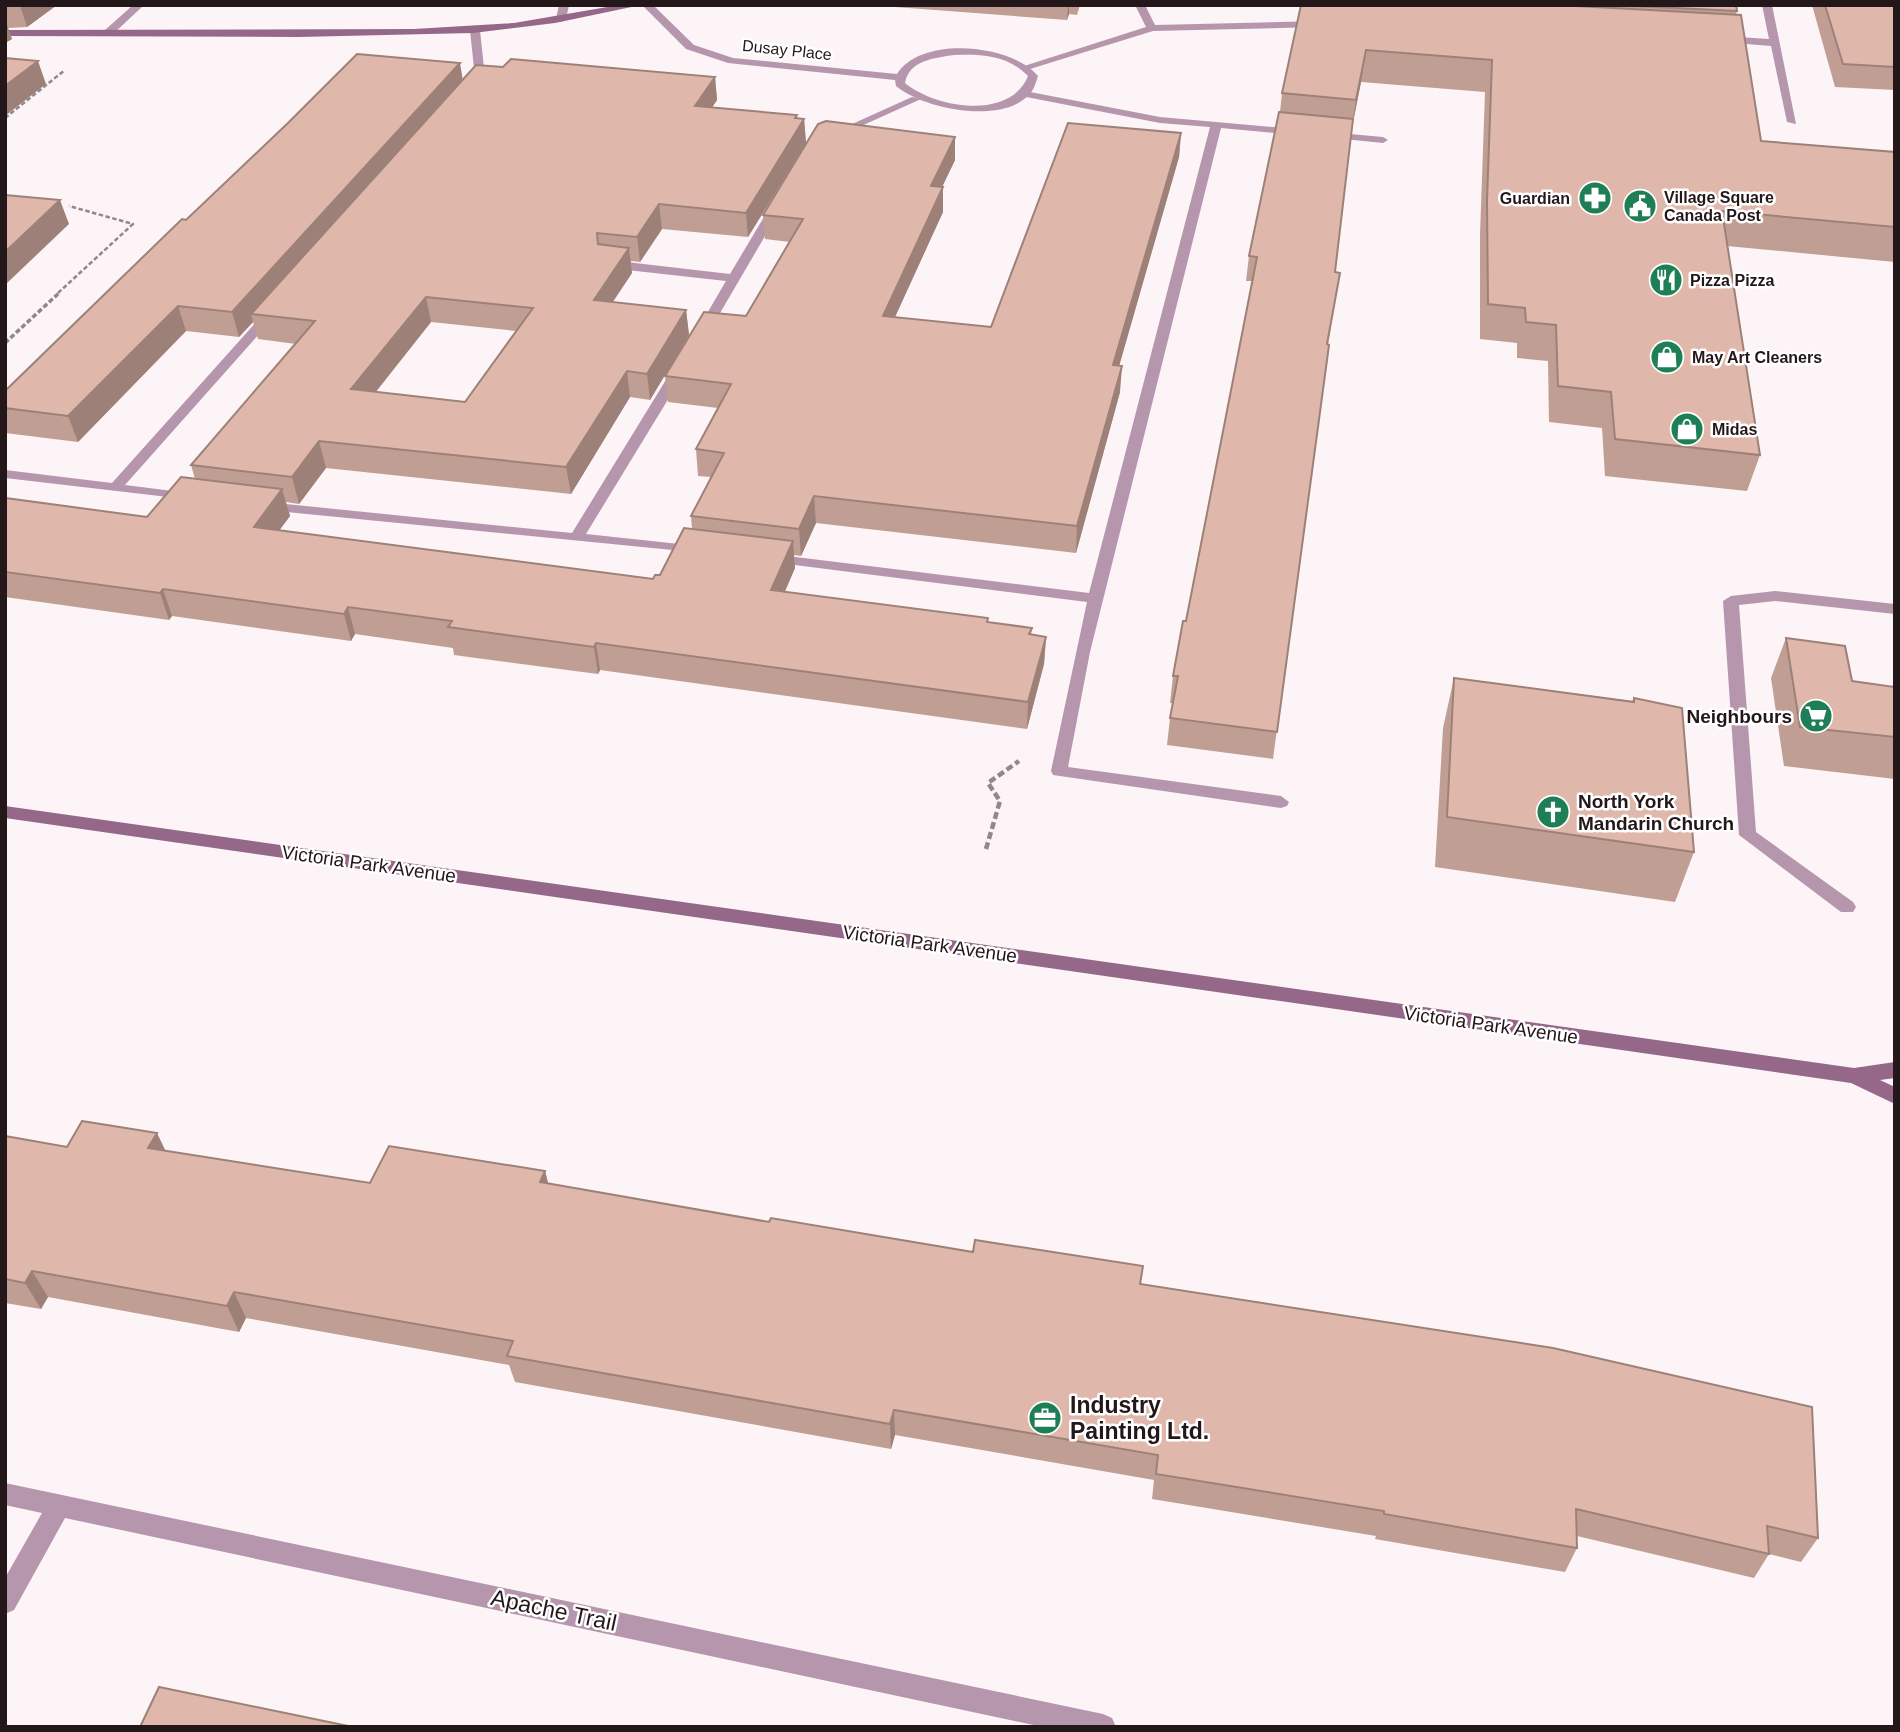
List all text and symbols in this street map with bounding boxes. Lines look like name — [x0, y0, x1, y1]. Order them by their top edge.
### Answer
street label: Dusay Place — [741, 37, 833, 63]
pharmacy icon: Guardian — [1576, 179, 1614, 217]
public building icon: Village Square Canada Post — [1621, 187, 1659, 225]
place label: Village Square Canada Post — [1664, 189, 1774, 224]
place label: Guardian — [1500, 190, 1570, 207]
restaurant icon: Pizza Pizza — [1647, 261, 1685, 299]
place label: Pizza Pizza — [1690, 272, 1775, 289]
shop icon: May Art Cleaners — [1648, 338, 1686, 376]
place label: May Art Cleaners — [1692, 349, 1822, 366]
shop icon: Midas — [1668, 410, 1706, 448]
place label: Midas — [1712, 421, 1757, 438]
supermarket icon: Neighbours — [1797, 697, 1835, 735]
place label: Neighbours — [1686, 706, 1792, 727]
place label: North York Mandarin Church — [1578, 791, 1734, 834]
church icon: North York Mandarin Church — [1534, 793, 1572, 831]
street label: Victoria Park Avenue — [281, 841, 457, 887]
street label: Victoria Park Avenue — [842, 921, 1018, 967]
street label: Victoria Park Avenue — [1403, 1002, 1579, 1048]
place label: Industry Painting Ltd. — [1070, 1392, 1209, 1444]
office icon: Industry Painting Ltd. — [1026, 1399, 1064, 1437]
street label: Apache Trail — [489, 1584, 619, 1636]

